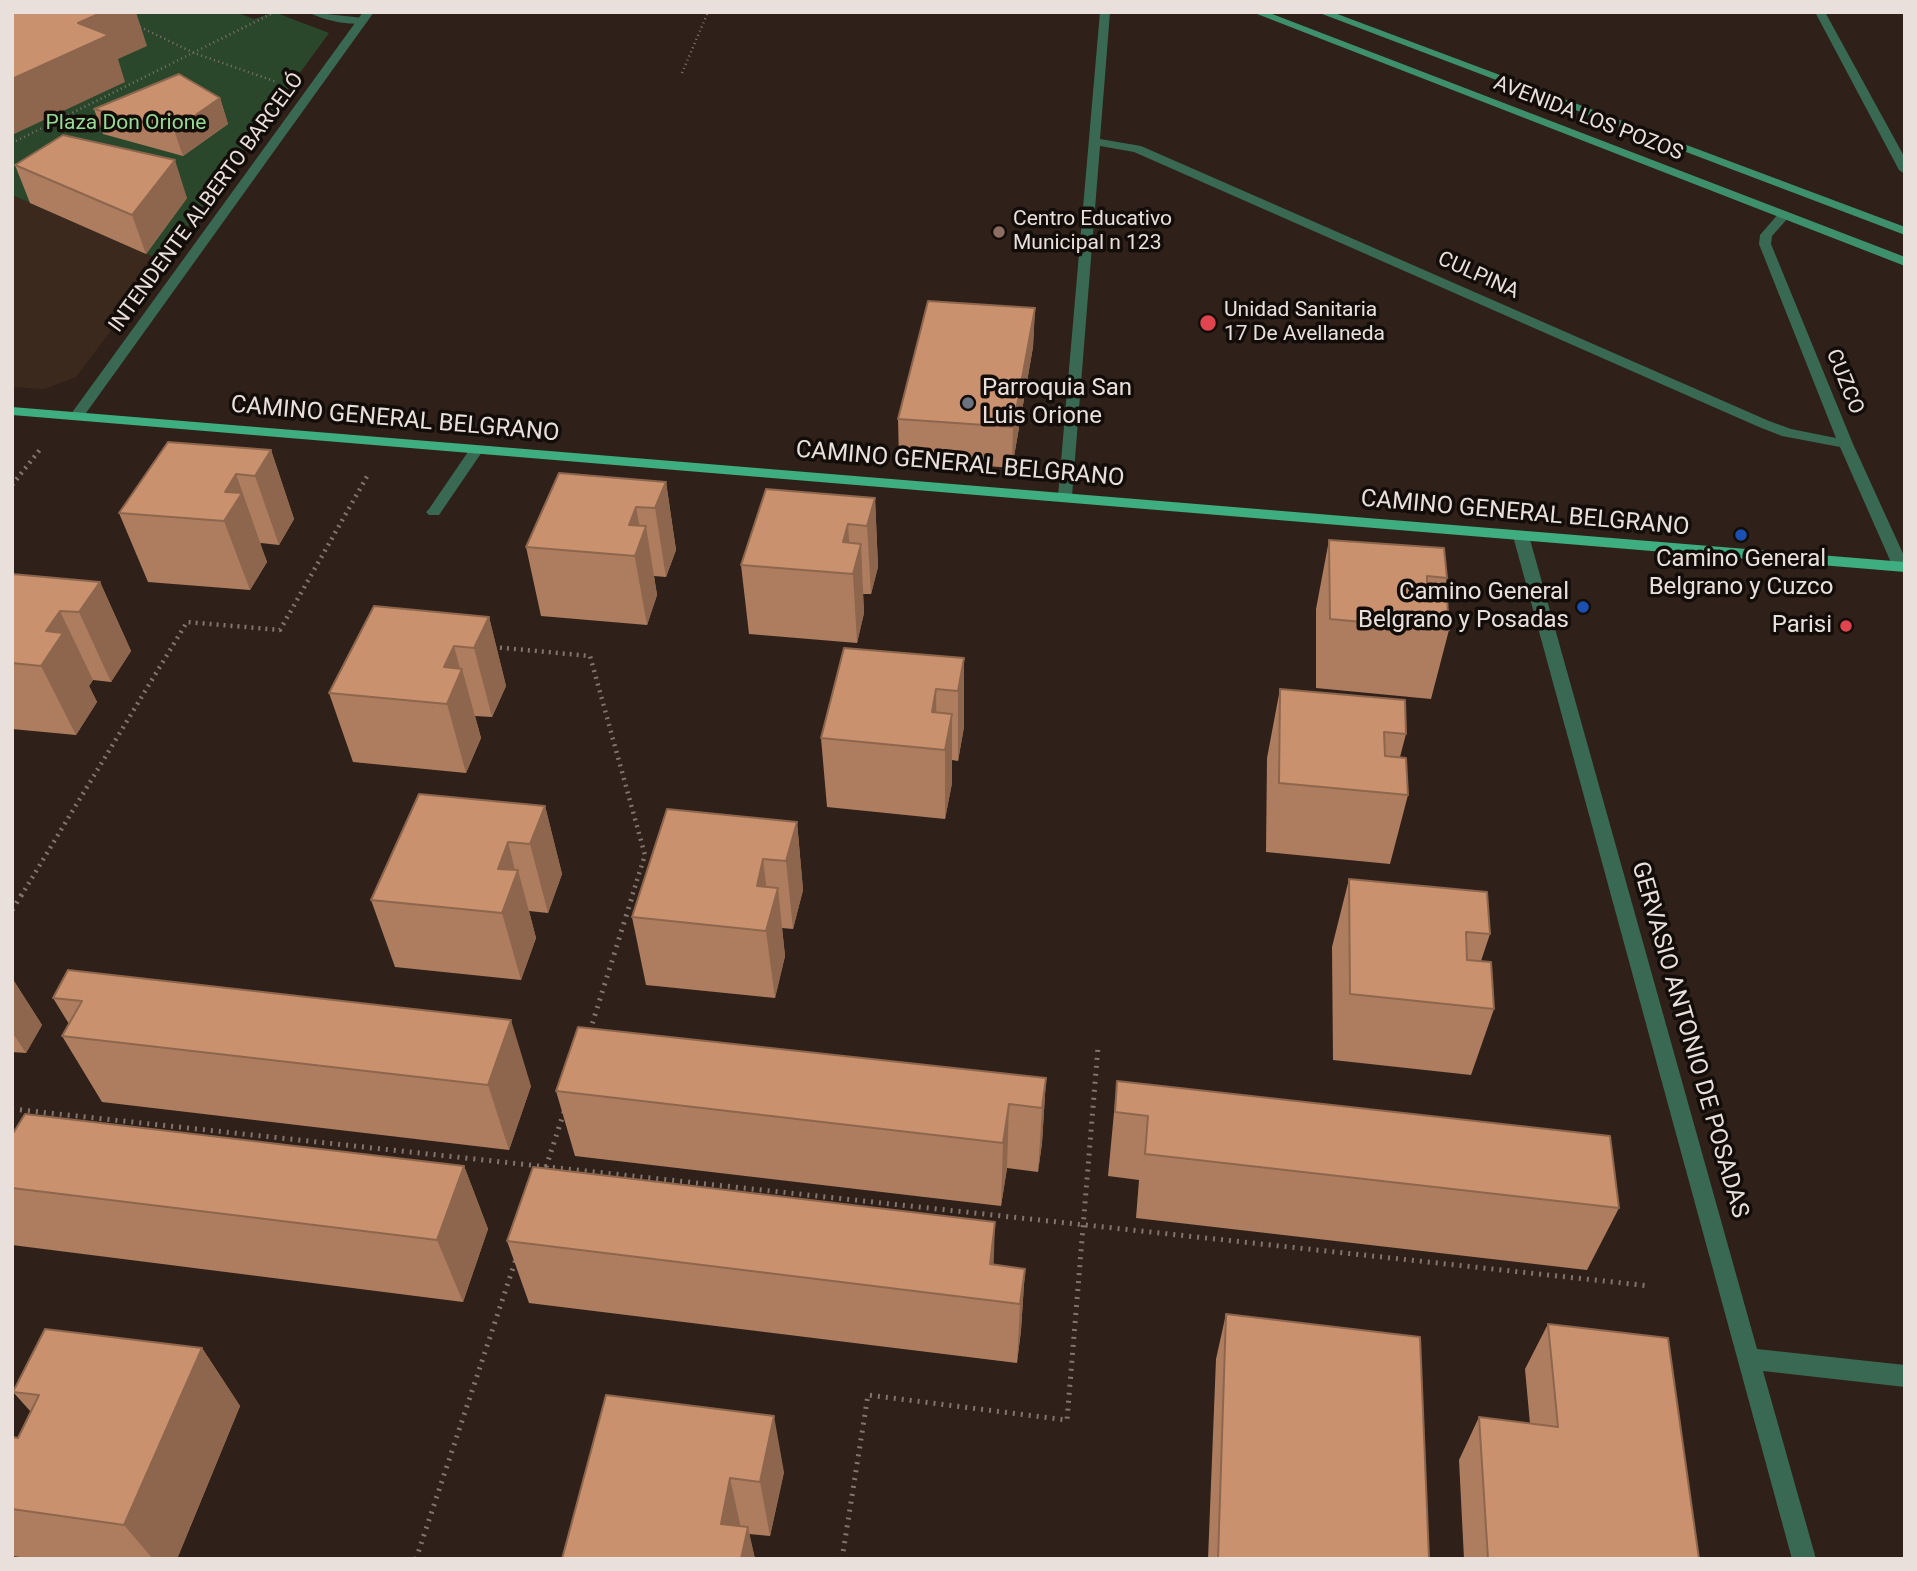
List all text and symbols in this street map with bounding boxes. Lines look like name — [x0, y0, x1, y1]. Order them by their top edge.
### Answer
street label: INTENDENTE ALBERTO BARCELÓ — [104, 68, 310, 338]
street label: AVENIDA LOS POZOS — [1490, 71, 1686, 167]
park label: Plaza Don Orione — [46, 111, 206, 137]
place label: Centro Educativo Municipal n 123 — [1013, 207, 1172, 257]
marker: Centro Educativo Municipal n 123 — [991, 224, 1007, 240]
street label: CULPINA — [1433, 247, 1523, 305]
place label: Unidad Sanitaria 17 De Avellaneda — [1224, 298, 1385, 348]
marker: Unidad Sanitaria 17 De Avellaneda — [1198, 313, 1218, 333]
street label: CUZCO — [1820, 346, 1868, 418]
place label: Parroquia San Luis Orione — [982, 375, 1132, 431]
street label: CAMINO GENERAL BELGRANO — [230, 391, 560, 449]
marker: Parroquia San Luis Orione — [960, 395, 976, 411]
street label: CAMINO GENERAL BELGRANO — [795, 436, 1125, 494]
street label: CAMINO GENERAL BELGRANO — [1360, 485, 1690, 543]
marker: Camino General Belgrano y Cuzco — [1733, 527, 1749, 543]
place label: Camino General Belgrano y Cuzco — [1649, 546, 1833, 602]
place label: Camino General Belgrano y Posadas — [1358, 579, 1569, 635]
marker: Camino General Belgrano y Posadas — [1575, 599, 1591, 615]
place label: Parisi — [1772, 612, 1832, 640]
marker: Parisi — [1838, 618, 1854, 634]
street label: GERVASIO ANTONIO DE POSADAS — [1624, 859, 1754, 1221]

